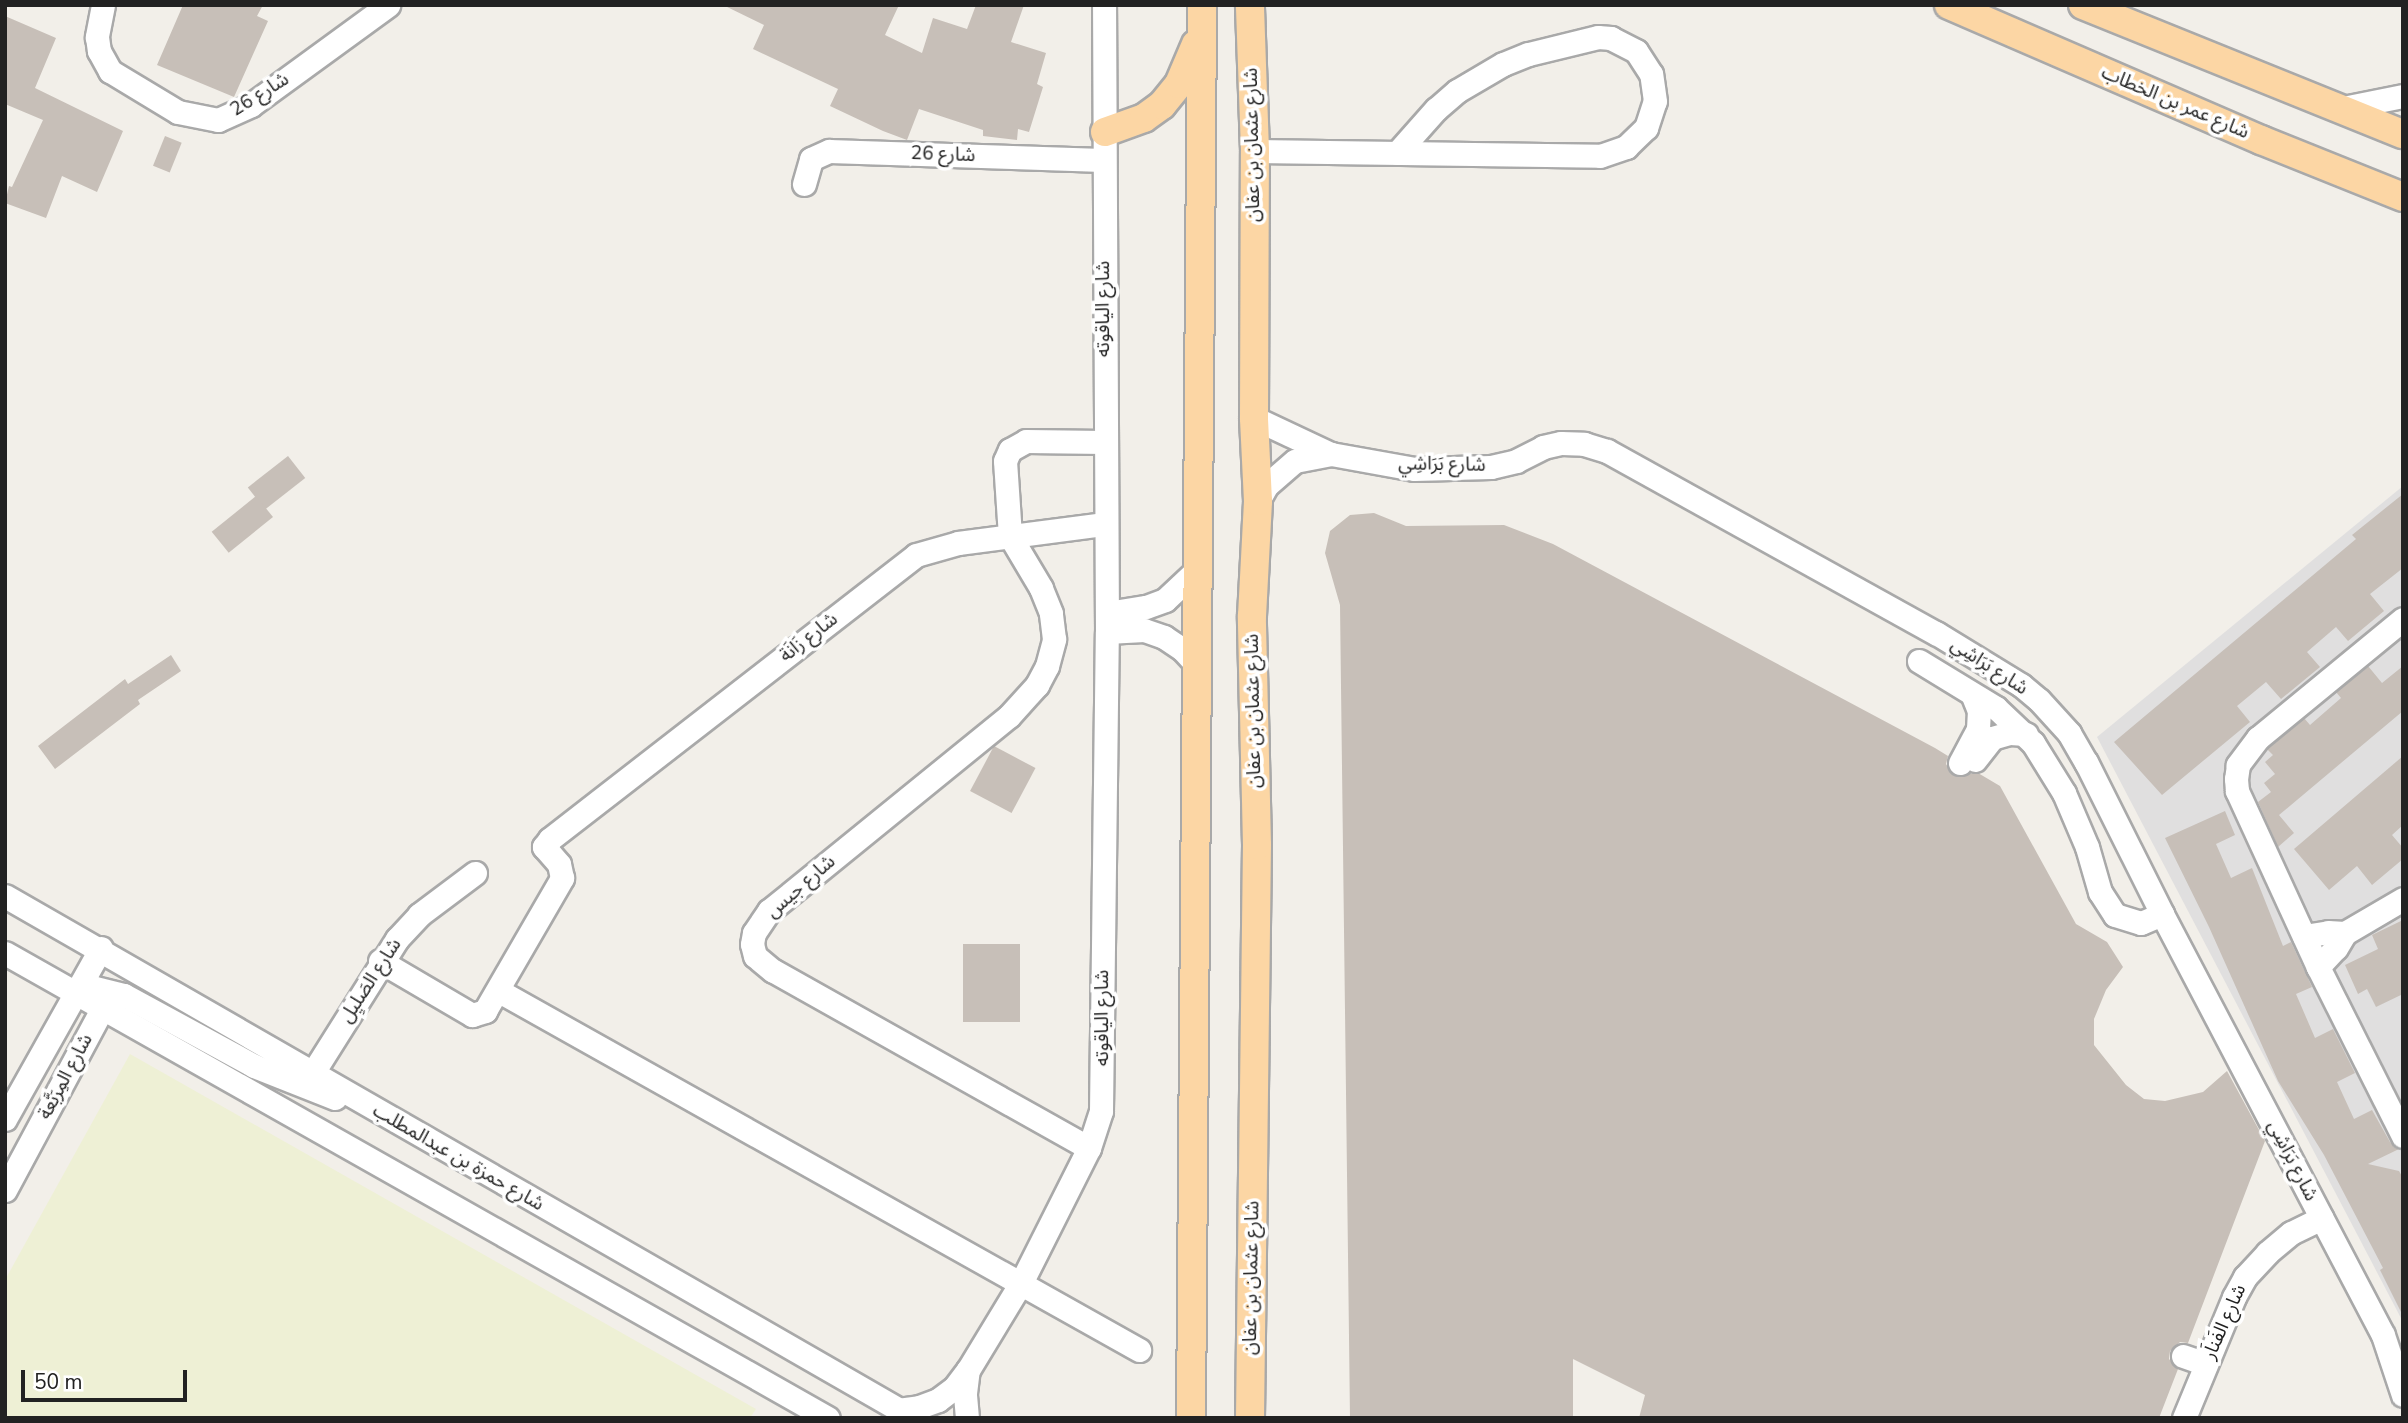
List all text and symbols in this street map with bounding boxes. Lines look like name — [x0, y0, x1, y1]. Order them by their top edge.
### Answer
street label: شارع عمر بن الخطاب — [2098, 62, 2252, 144]
street label: شارع 26 — [227, 68, 293, 122]
street label: شارع عثمان بن عفان — [1240, 68, 1266, 222]
street label: شارع 26 — [910, 142, 976, 168]
street label: شارع الياقوته — [1093, 261, 1115, 357]
street label: شارع بَرَاشِي — [1398, 453, 1486, 477]
street label: شارع زَانَة — [775, 608, 843, 668]
street label: شارع عثمان بن عفان — [1241, 634, 1267, 788]
street label: شارع بَرَاشِي — [1946, 634, 2032, 700]
street label: شارع جيس — [762, 851, 840, 923]
street label: شارع الصَليِل — [335, 935, 407, 1027]
street label: شارع الياقوته — [1092, 970, 1114, 1066]
street label: شارع المِرَبَّعة — [34, 1030, 98, 1124]
street label: شارع حمزة بن عبدالمطلب — [368, 1100, 548, 1216]
street label: شارع بَرَاشِي — [2262, 1117, 2322, 1205]
street label: شارع عثمان بن عفان — [1239, 1201, 1265, 1355]
street label: شارع الفَناَر — [2198, 1281, 2252, 1363]
scale bar — [24, 1356, 191, 1400]
text: 50 m — [34, 1368, 83, 1396]

